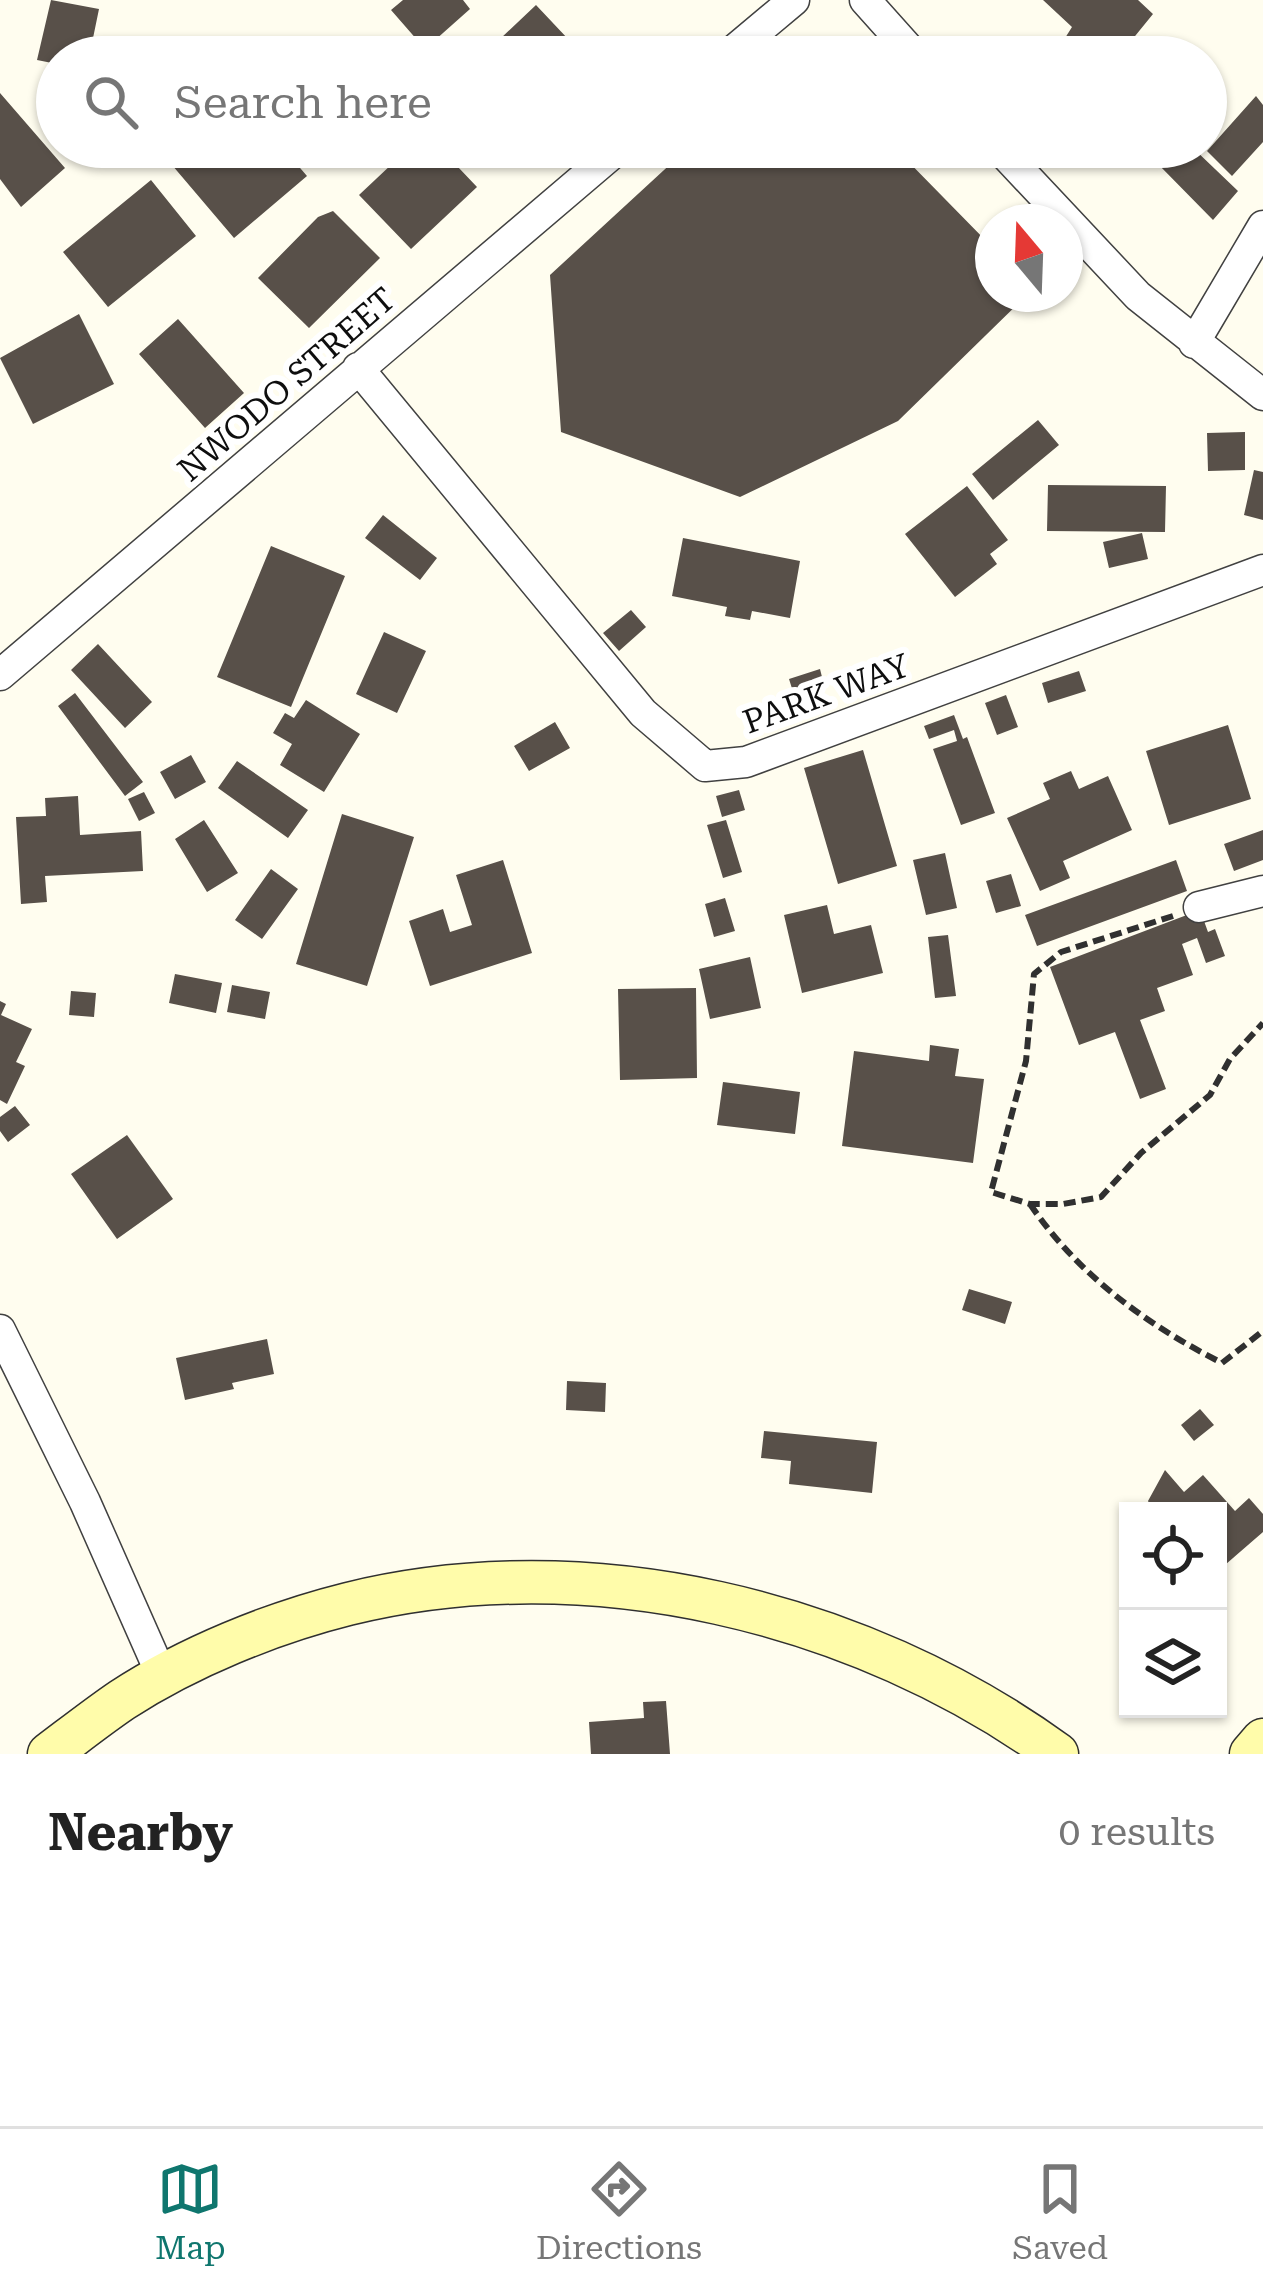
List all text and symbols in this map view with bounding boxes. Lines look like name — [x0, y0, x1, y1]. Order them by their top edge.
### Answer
search box — [36, 36, 1227, 168]
icon: search — [78, 69, 144, 135]
text: Search here — [174, 76, 432, 129]
north arrow — [975, 204, 1083, 312]
street label: NWODO STREET — [170, 279, 403, 489]
street label: PARK WAY — [738, 645, 915, 742]
map controls — [1119, 1502, 1227, 1718]
button: locate — [1119, 1502, 1227, 1610]
button: layers — [1119, 1610, 1227, 1718]
text: Nearby — [48, 1803, 233, 1862]
text: 0 results — [1058, 1809, 1215, 1855]
tab: Map — [155, 2156, 226, 2267]
tab: Directions — [536, 2156, 702, 2267]
tab: Saved — [1012, 2156, 1108, 2267]

